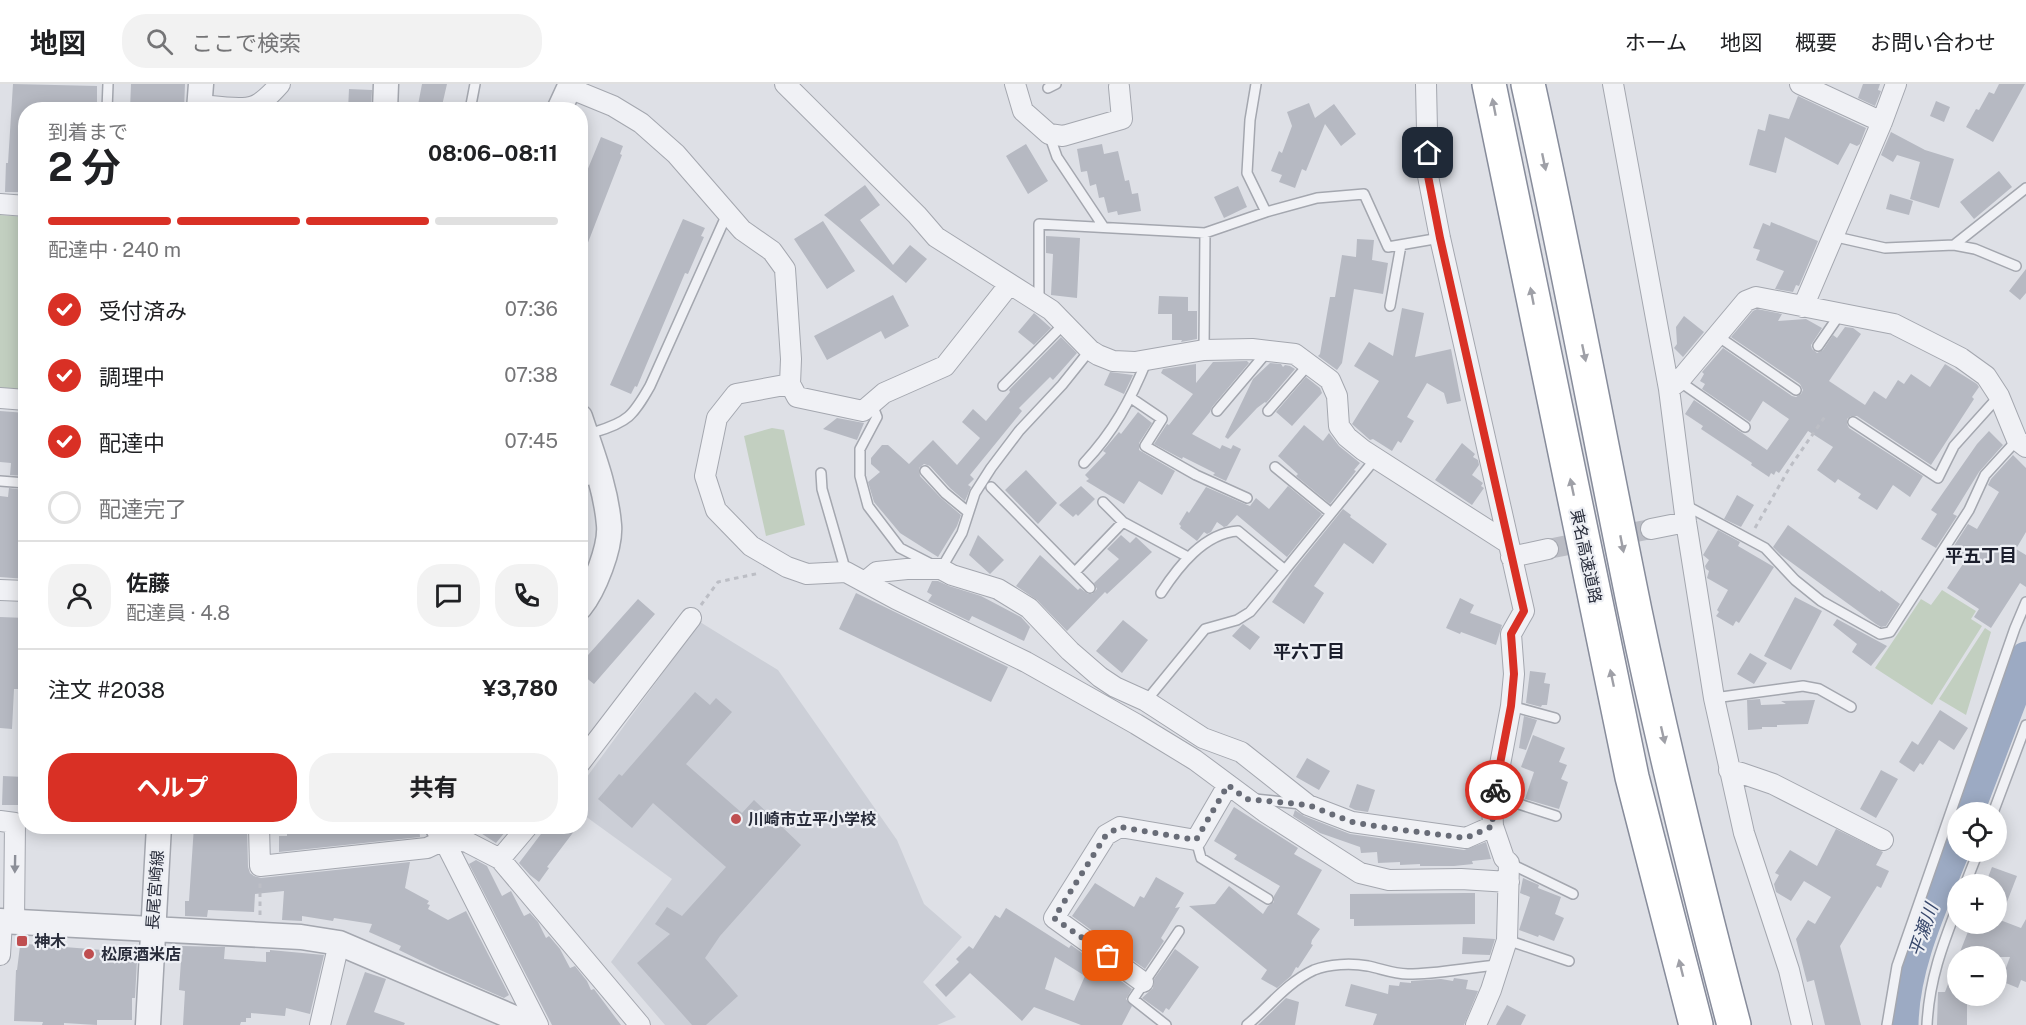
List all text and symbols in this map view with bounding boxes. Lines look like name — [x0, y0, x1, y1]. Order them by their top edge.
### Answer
search box — [122, 14, 542, 68]
icon: search — [143, 25, 176, 58]
text: 地図 — [30, 26, 86, 59]
text: ここで検索 — [191, 30, 301, 56]
text: ホーム — [1625, 30, 1687, 55]
text: 地図 — [1720, 30, 1762, 55]
text: 概要 — [1795, 30, 1837, 55]
text: お問い合わせ — [1870, 30, 1996, 55]
one-way arrow — [1489, 98, 1498, 117]
text: 到着まで — [48, 120, 128, 144]
pin — [1402, 127, 1453, 178]
icon: home — [1411, 136, 1444, 169]
text: 08:06–08:11 — [428, 140, 558, 166]
text: 2 分 — [48, 144, 121, 190]
one-way arrow — [1540, 153, 1550, 171]
text: 配達中 · 240 m — [48, 238, 181, 262]
one-way arrow — [1527, 287, 1537, 306]
icon: check — [48, 293, 81, 326]
text: 07:36 — [505, 297, 558, 321]
text: 受付済み — [99, 298, 187, 324]
one-way arrow — [1580, 344, 1589, 363]
icon: check — [48, 359, 81, 392]
text: 07:38 — [504, 363, 558, 387]
text: 調理中 — [99, 364, 165, 390]
icon: check — [48, 425, 81, 458]
text: 07:45 — [505, 429, 558, 453]
text: 配達中 — [99, 430, 165, 456]
one-way arrow — [1566, 478, 1576, 497]
text: 配達完了 — [99, 496, 187, 522]
street label: 東名高速道路 — [1567, 507, 1605, 605]
one-way arrow — [1618, 535, 1627, 554]
district label: 平五丁目 — [1945, 545, 2017, 566]
button: person — [48, 564, 111, 627]
button: chat — [417, 564, 480, 627]
button: phone — [495, 564, 558, 627]
text: 佐藤 — [126, 570, 170, 596]
text: 配達員 · 4.8 — [126, 601, 230, 625]
district label: 平六丁目 — [1273, 641, 1345, 662]
one-way arrow — [1606, 669, 1616, 688]
text: ¥3,780 — [482, 675, 558, 701]
text: 注文 #2038 — [48, 677, 165, 703]
one-way arrow — [1659, 725, 1668, 744]
button: ヘルプ — [48, 753, 297, 822]
button: 共有 — [309, 753, 558, 822]
courier — [1465, 760, 1525, 820]
icon: bike — [1479, 774, 1512, 807]
map controls — [1947, 802, 2007, 1006]
button: locate — [1947, 802, 2007, 862]
place label: 川崎市立平小学校 — [748, 810, 876, 829]
marker: 川崎市立平小学校 — [729, 812, 743, 826]
street label: 長尾宮崎線 — [143, 849, 167, 931]
one-way arrow — [10, 855, 20, 874]
button: + — [1947, 874, 2007, 934]
water label: 平瀬川 — [1904, 899, 1942, 959]
pin — [1082, 930, 1133, 981]
place label: 神木 — [34, 932, 66, 951]
marker: 神木 — [15, 934, 29, 948]
icon: bag — [1091, 939, 1124, 972]
place label: 松原酒米店 — [101, 945, 181, 964]
button: − — [1947, 946, 2007, 1006]
marker: 松原酒米店 — [82, 947, 96, 961]
one-way arrow — [1676, 959, 1686, 977]

